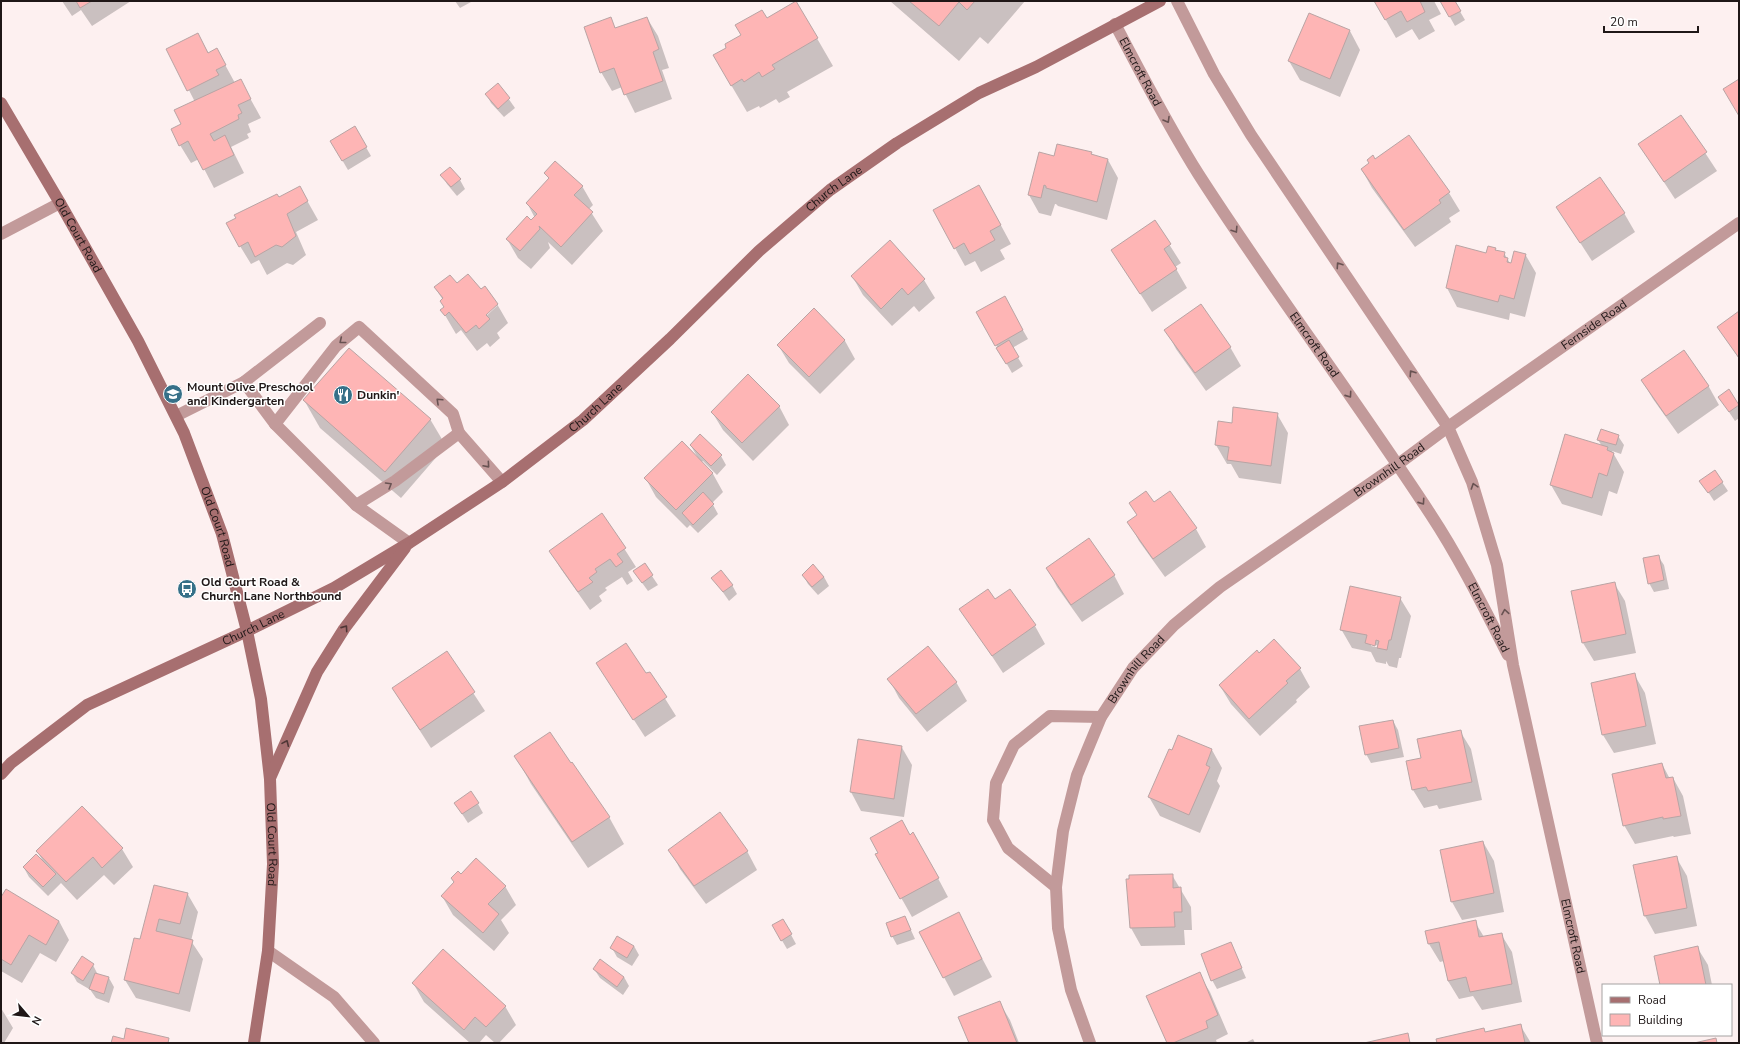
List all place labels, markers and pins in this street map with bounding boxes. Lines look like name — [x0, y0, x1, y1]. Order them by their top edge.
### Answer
place label: Mount Olive Preschool and Kindergarten — [187, 379, 314, 409]
school or university icon: Mount Olive Preschool and Kindergarten — [162, 383, 184, 405]
restaurant icon: Dunkin' — [332, 384, 354, 406]
place label: Dunkin' — [357, 387, 400, 403]
place label: Old Court Road & Church Lane Northbound — [201, 574, 342, 604]
bus stop icon: Old Court Road & Church Lane Northbound — [176, 578, 198, 600]

